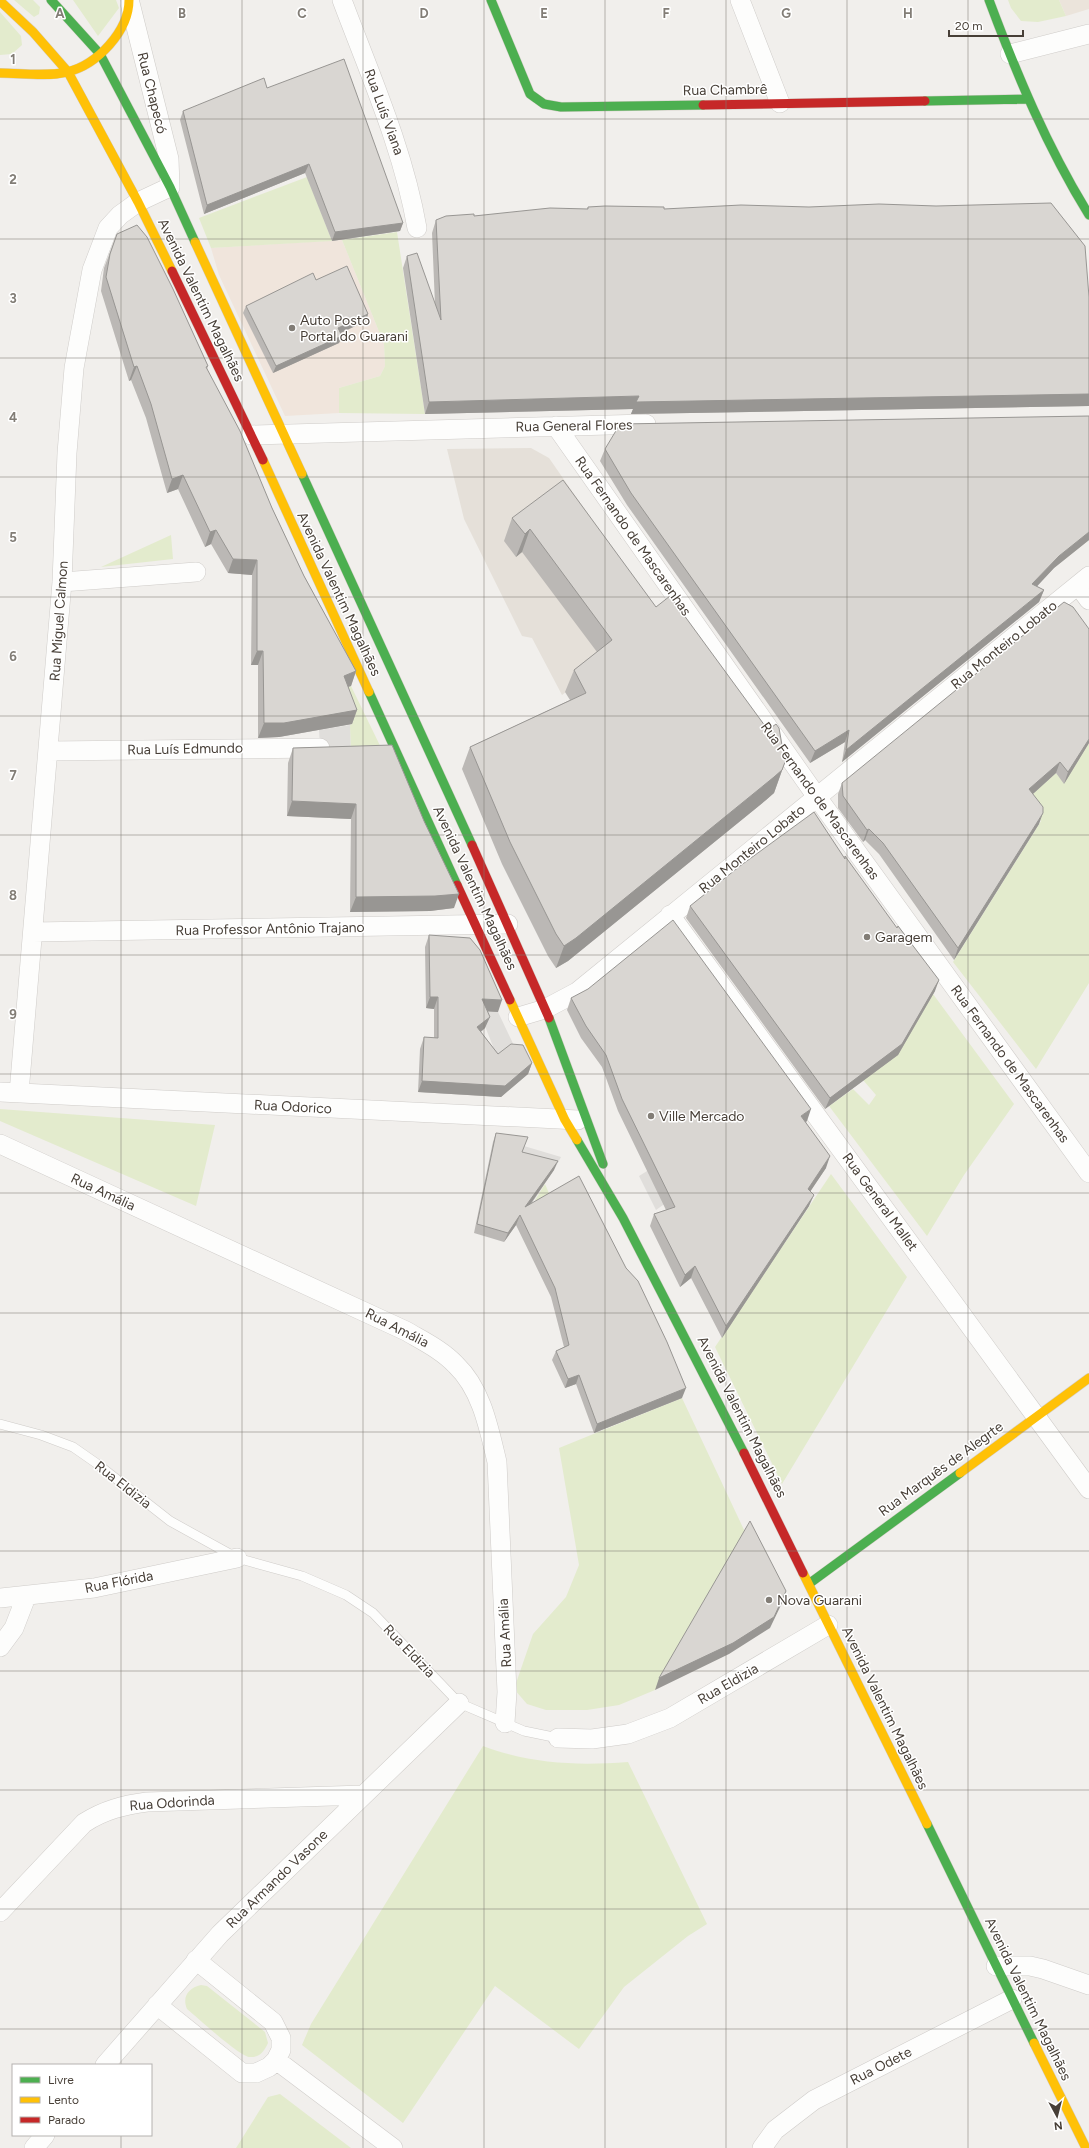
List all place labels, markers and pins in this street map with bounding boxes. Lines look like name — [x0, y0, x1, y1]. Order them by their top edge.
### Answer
place label: Auto Posto Portal do Guarani — [300, 312, 408, 345]
marker: Auto Posto Portal do Guarani — [287, 323, 297, 333]
place label: Garagem — [875, 929, 933, 946]
marker: Garagem — [862, 932, 872, 942]
place label: Ville Mercado — [659, 1108, 744, 1125]
marker: Ville Mercado — [646, 1111, 656, 1121]
place label: Nova Guarani — [777, 1592, 862, 1609]
marker: Nova Guarani — [764, 1595, 774, 1605]

